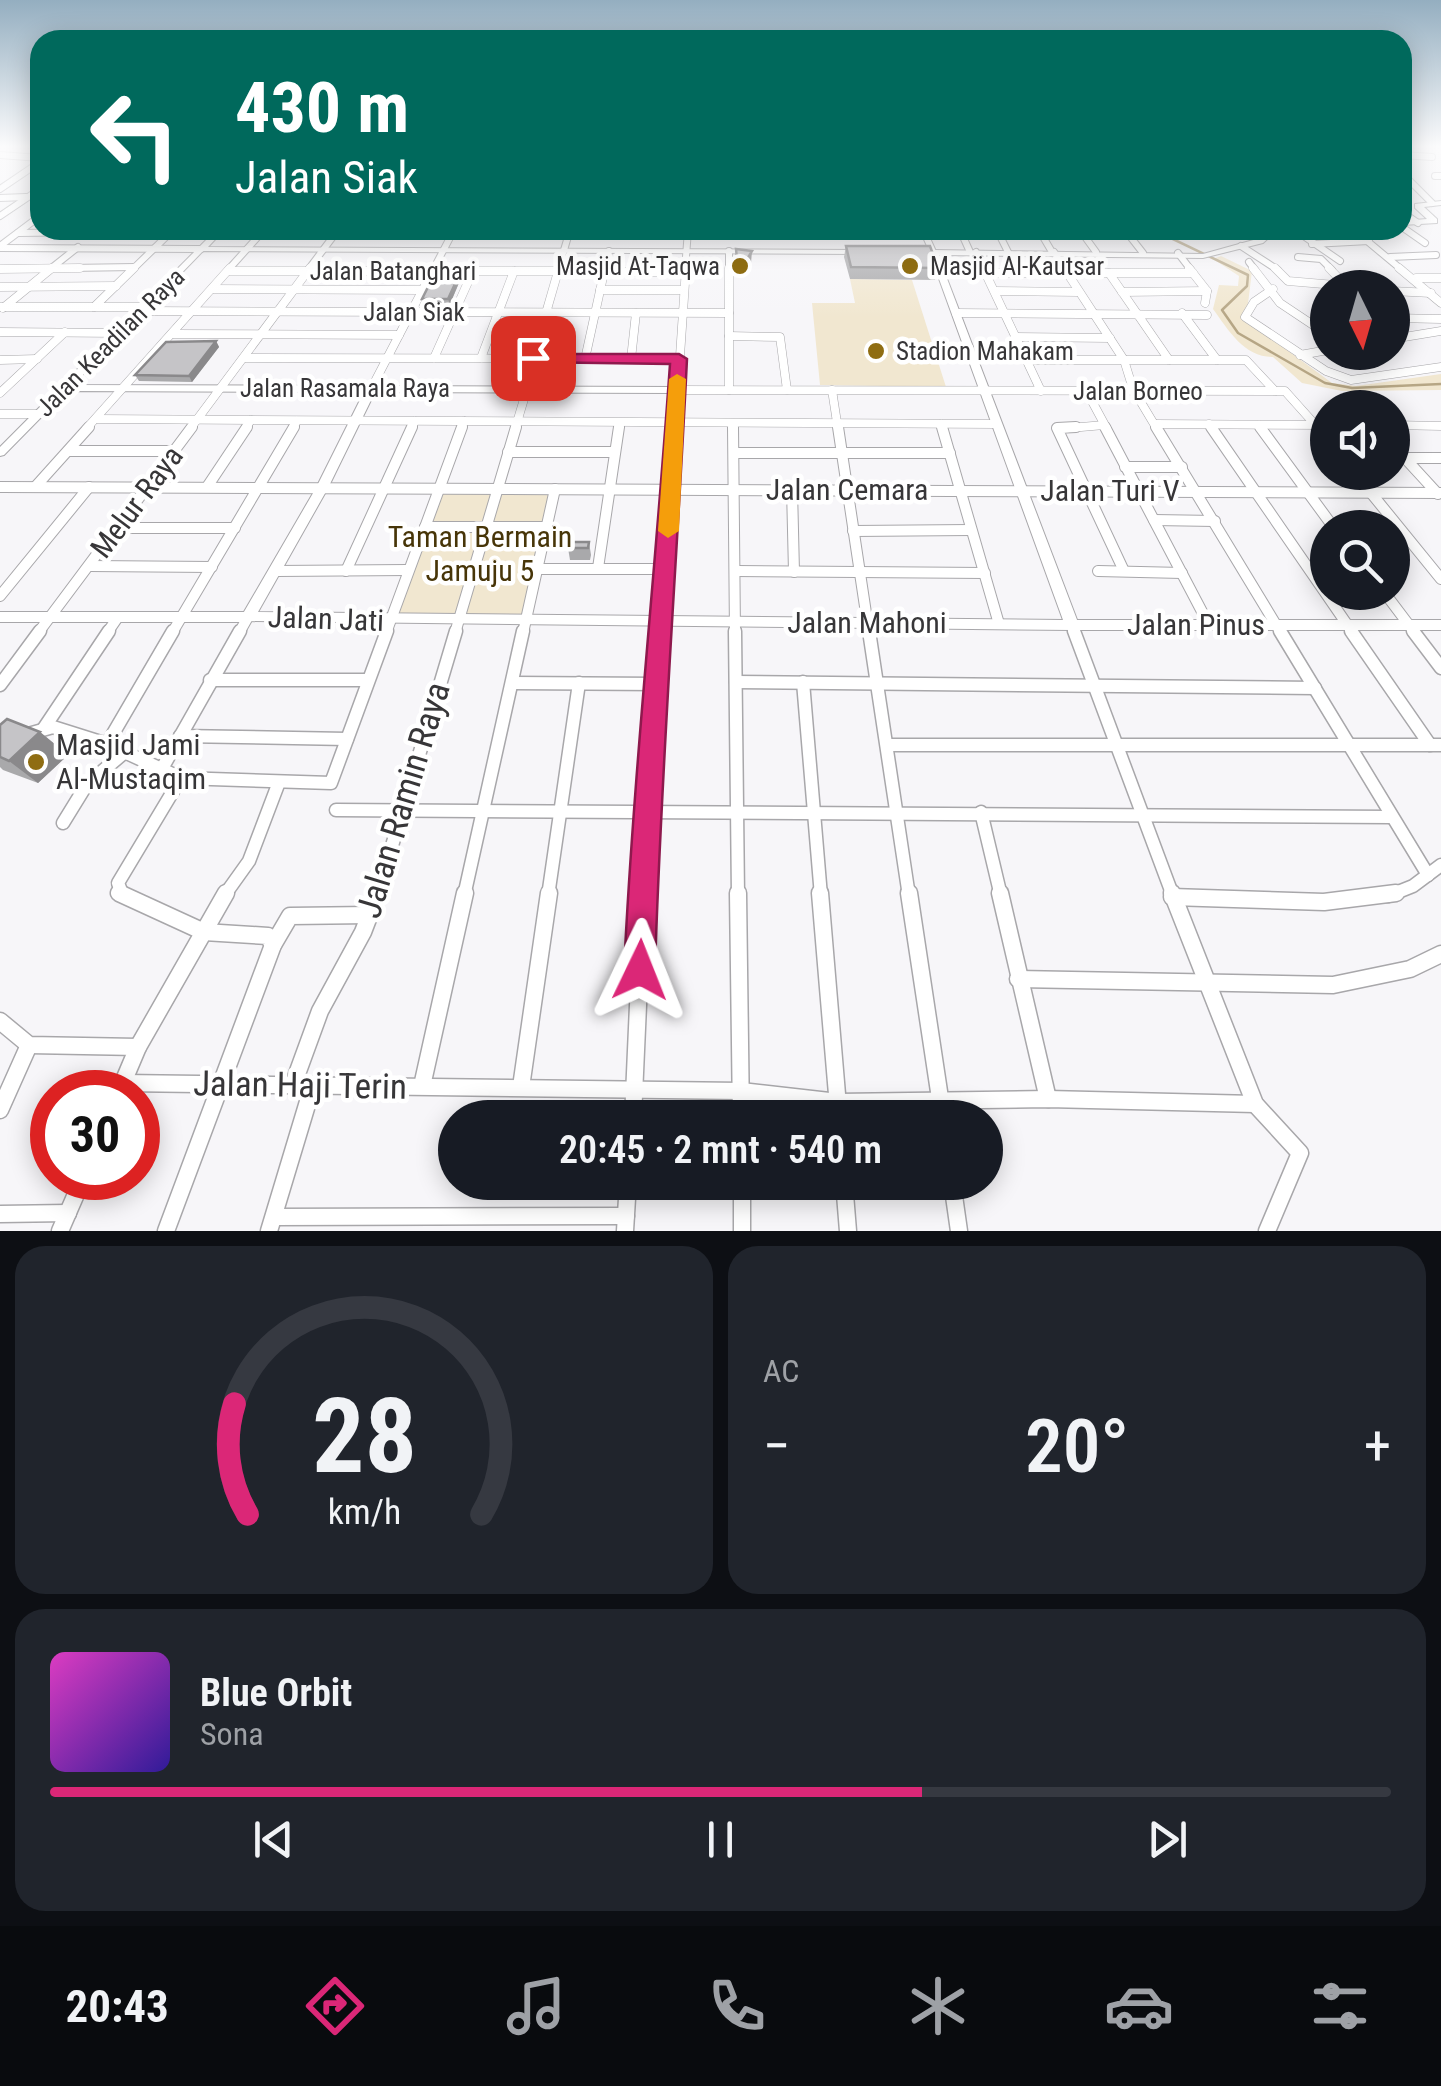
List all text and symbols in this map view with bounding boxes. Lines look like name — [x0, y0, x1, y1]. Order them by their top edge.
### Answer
text: 430 m — [235, 67, 409, 149]
icon: left — [70, 70, 200, 200]
text: Jalan Siak — [235, 151, 418, 204]
place label: Masjid At-Taqwa — [556, 252, 720, 281]
place label: Masjid Al-Kautsar — [930, 252, 1105, 281]
marker: Masjid At-Taqwa — [729, 255, 751, 277]
marker: Masjid Al-Kautsar — [899, 255, 921, 277]
street label: Jalan Batanghari — [310, 257, 476, 286]
street label: Jalan Keadilan Raya — [30, 262, 190, 422]
north arrow — [1310, 270, 1410, 370]
map controls — [1310, 270, 1410, 610]
street label: Jalan Siak — [363, 298, 466, 327]
pin — [491, 316, 576, 401]
icon: arrive — [506, 331, 561, 386]
place label: Stadion Mahakam — [896, 337, 1074, 366]
marker: Stadion Mahakam — [865, 340, 887, 362]
street label: Jalan Rasamala Raya — [240, 374, 450, 403]
street label: Jalan Borneo — [1073, 377, 1203, 406]
button: sound — [1310, 390, 1410, 490]
street label: Melur Raya — [83, 439, 190, 564]
street label: Jalan Cemara — [766, 472, 928, 507]
street label: Jalan Turi V — [1040, 473, 1180, 508]
button: search — [1310, 510, 1410, 610]
park label: Taman Bermain Jamuju 5 — [388, 519, 572, 588]
street label: Jalan Jati — [267, 599, 385, 638]
street label: Jalan Mahoni — [787, 605, 947, 640]
street label: Jalan Pinus — [1127, 607, 1265, 642]
street label: Jalan Ramin Raya — [348, 677, 459, 923]
place label: Masjid Jami Al-Mustaqim — [56, 727, 206, 796]
marker: Masjid Jami Al-Mustaqim — [25, 751, 47, 773]
position arrow — [588, 918, 692, 1022]
street label: Jalan Haji Terin — [193, 1063, 407, 1108]
speed limit sign: 30 — [30, 1070, 160, 1200]
text: 20:45 · 2 mnt · 540 m — [559, 1128, 882, 1172]
text: AC — [763, 1352, 799, 1390]
text: 28 — [311, 1376, 417, 1497]
text: 20° — [1025, 1402, 1129, 1490]
text: − — [763, 1414, 791, 1478]
text: + — [1364, 1414, 1391, 1478]
text: km/h — [327, 1491, 401, 1533]
text: Blue Orbit — [200, 1671, 352, 1715]
text: Sona — [200, 1715, 263, 1753]
icon: previous — [246, 1812, 301, 1867]
icon: pause — [693, 1812, 748, 1867]
icon: next — [1140, 1812, 1195, 1867]
icon: directions — [300, 1971, 370, 2041]
icon: music — [501, 1971, 571, 2041]
icon: phone — [702, 1971, 772, 2041]
icon: climate — [903, 1971, 973, 2041]
icon: car — [1104, 1971, 1174, 2041]
icon: filters — [1305, 1971, 1375, 2041]
text: 20:43 — [66, 1980, 169, 2033]

